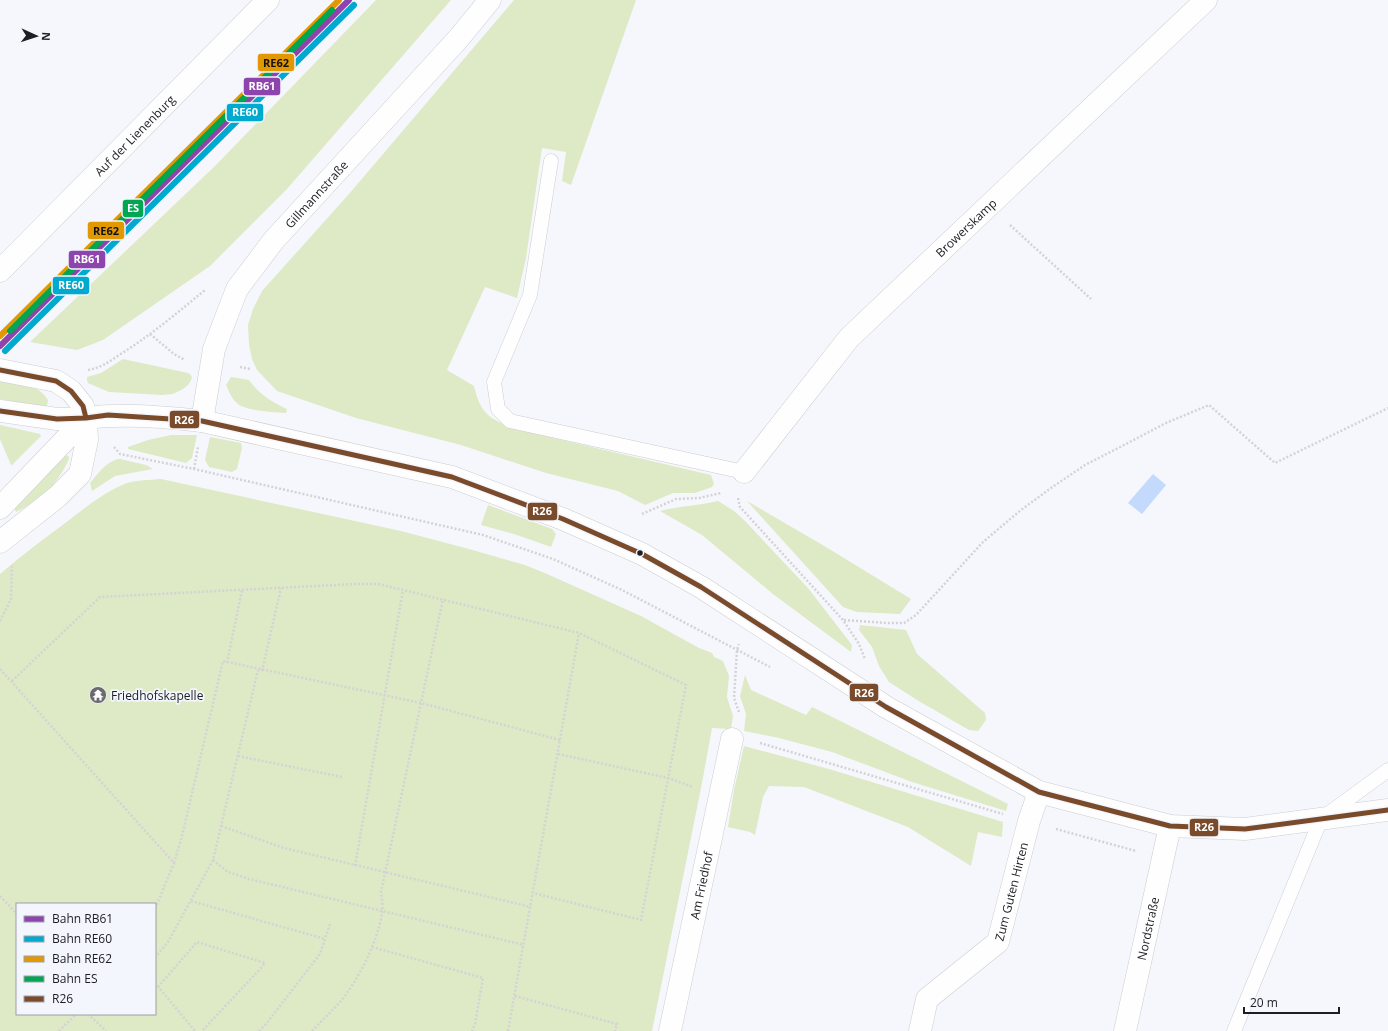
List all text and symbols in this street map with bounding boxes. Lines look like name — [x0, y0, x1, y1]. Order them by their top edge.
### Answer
north arrow — [16, 16, 56, 56]
text: N — [39, 32, 54, 41]
line badge: RE62 — [257, 53, 295, 72]
text: RE62 — [263, 55, 289, 70]
line badge: RB61 — [243, 77, 281, 96]
text: RB61 — [248, 78, 276, 93]
street label: Auf der Lienenburg — [90, 91, 179, 180]
line badge: RE60 — [226, 103, 264, 122]
text: RE60 — [232, 104, 258, 119]
street label: Gillmannstraße — [281, 156, 352, 232]
street label: Browerskamp — [932, 194, 1000, 260]
line badge: ES — [122, 199, 144, 218]
text: ES — [127, 200, 139, 215]
line badge: RE62 — [87, 221, 125, 240]
text: RE62 — [93, 223, 119, 238]
line badge: RB61 — [68, 250, 106, 269]
text: RB61 — [73, 251, 101, 266]
line badge: RE60 — [52, 276, 90, 295]
text: RE60 — [58, 277, 84, 292]
line badge: R26 — [169, 410, 200, 429]
text: R26 — [174, 412, 194, 427]
line badge: R26 — [527, 502, 558, 521]
text: R26 — [532, 503, 552, 518]
unlabelled marker — [635, 548, 645, 558]
line badge: R26 — [849, 683, 879, 702]
temple icon: Friedhofskapelle — [88, 685, 108, 705]
text: R26 — [854, 685, 874, 700]
place label: Friedhofskapelle — [111, 687, 204, 704]
line badge: R26 — [1189, 818, 1219, 837]
text: R26 — [1194, 819, 1214, 834]
street label: Zum Guten Hirten — [990, 840, 1032, 943]
street label: Am Friedhof — [685, 849, 717, 921]
street label: Nordstraße — [1132, 895, 1163, 962]
legend — [16, 903, 156, 1015]
text: Bahn RB61 — [52, 910, 113, 927]
text: Bahn RE60 — [52, 930, 112, 947]
text: Bahn RE62 — [52, 950, 112, 967]
text: Bahn ES — [52, 970, 98, 987]
scale bar — [1244, 989, 1339, 1015]
text: R26 — [52, 990, 73, 1007]
text: 20 m — [1250, 994, 1278, 1011]

